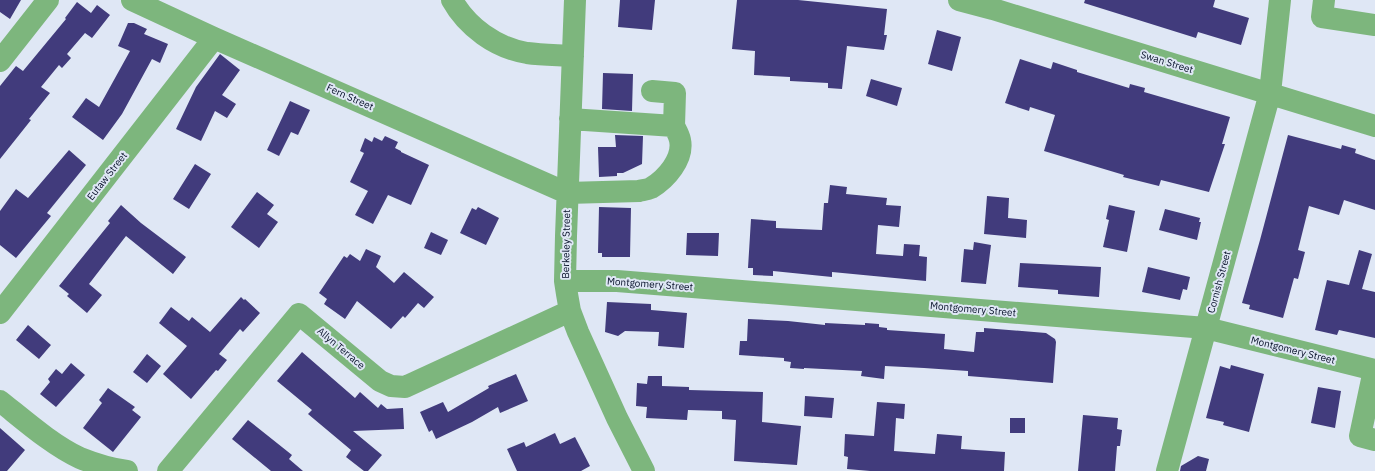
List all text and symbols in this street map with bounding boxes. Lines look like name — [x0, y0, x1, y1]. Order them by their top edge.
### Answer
street label: Swan Street — [1139, 48, 1195, 76]
street label: Fern Street — [325, 81, 376, 113]
street label: Eutaw Street — [84, 149, 130, 203]
street label: Berkeley Street — [559, 209, 573, 279]
street label: Cornish Street — [1204, 249, 1234, 315]
street label: Montgomery Street — [606, 275, 694, 294]
street label: Montgomery Street — [929, 299, 1017, 319]
street label: Allyn Terrace — [314, 324, 368, 372]
street label: Montgomery Street — [1250, 333, 1337, 367]

